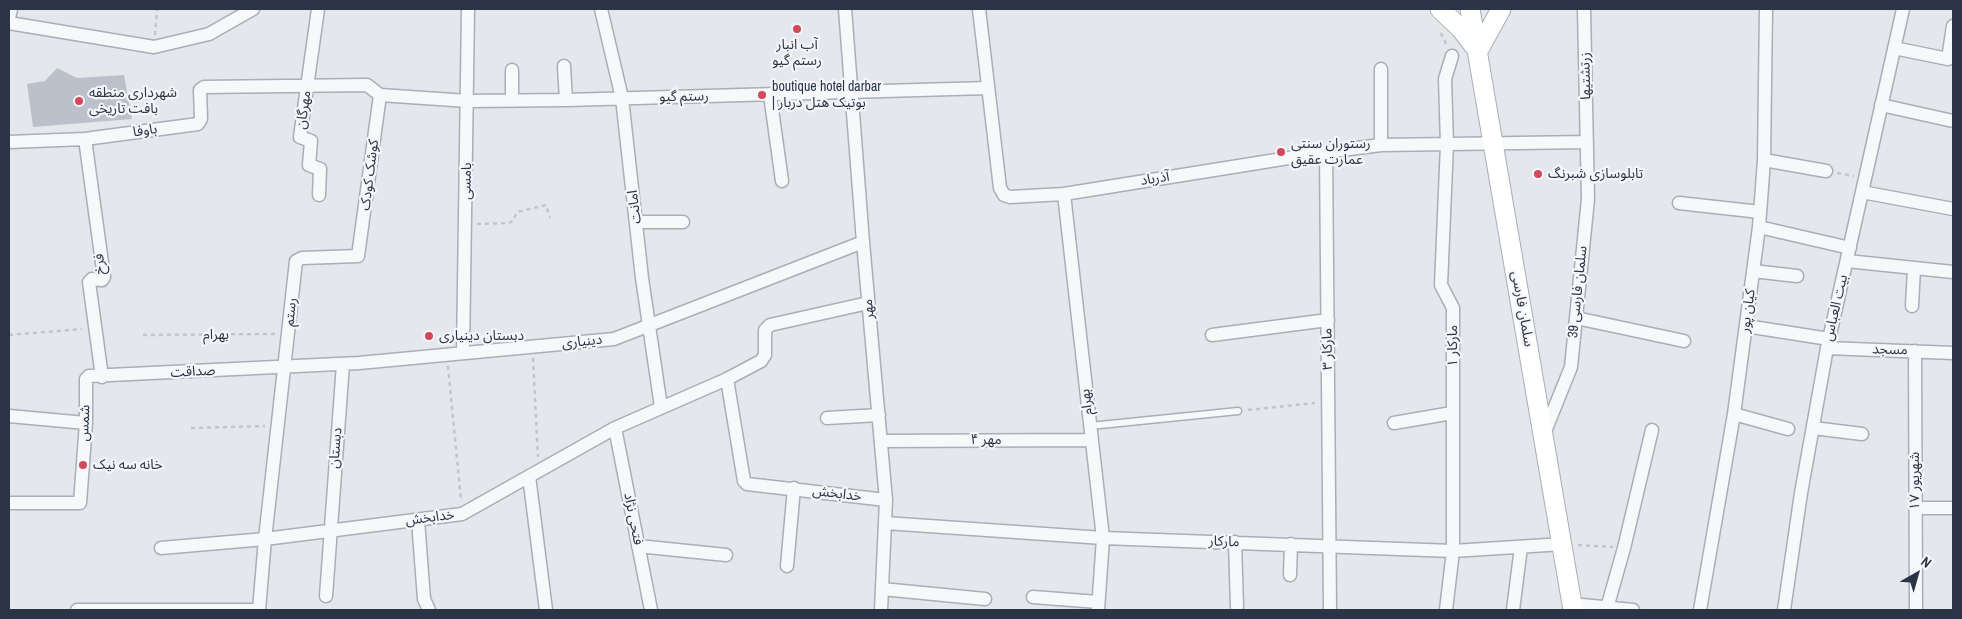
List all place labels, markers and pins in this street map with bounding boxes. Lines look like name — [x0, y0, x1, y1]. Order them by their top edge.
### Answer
marker: آب انبار رستم گیو — [791, 23, 803, 35]
place label: آب انبار رستم گیو — [772, 37, 822, 70]
place label: boutique hotel darbar | بوتیک هتل دربار — [772, 79, 881, 111]
place label: شهرداری منطقه بافت تاریخی — [89, 85, 177, 118]
marker: boutique hotel darbar | بوتیک هتل دربار — [756, 89, 768, 101]
marker: شهرداری منطقه بافت تاریخی — [73, 95, 85, 107]
place label: رستوران سنتی عمارت عقیق — [1291, 136, 1371, 168]
marker: رستوران سنتی عمارت عقیق — [1275, 146, 1287, 158]
place label: تابلوسازی شبرنگ — [1548, 166, 1643, 182]
marker: تابلوسازی شبرنگ — [1532, 168, 1544, 180]
place label: دبستان دینیاری — [439, 328, 524, 344]
marker: دبستان دینیاری — [423, 330, 435, 342]
place label: خانه سه نیک — [93, 457, 163, 473]
marker: خانه سه نیک — [77, 459, 89, 471]

